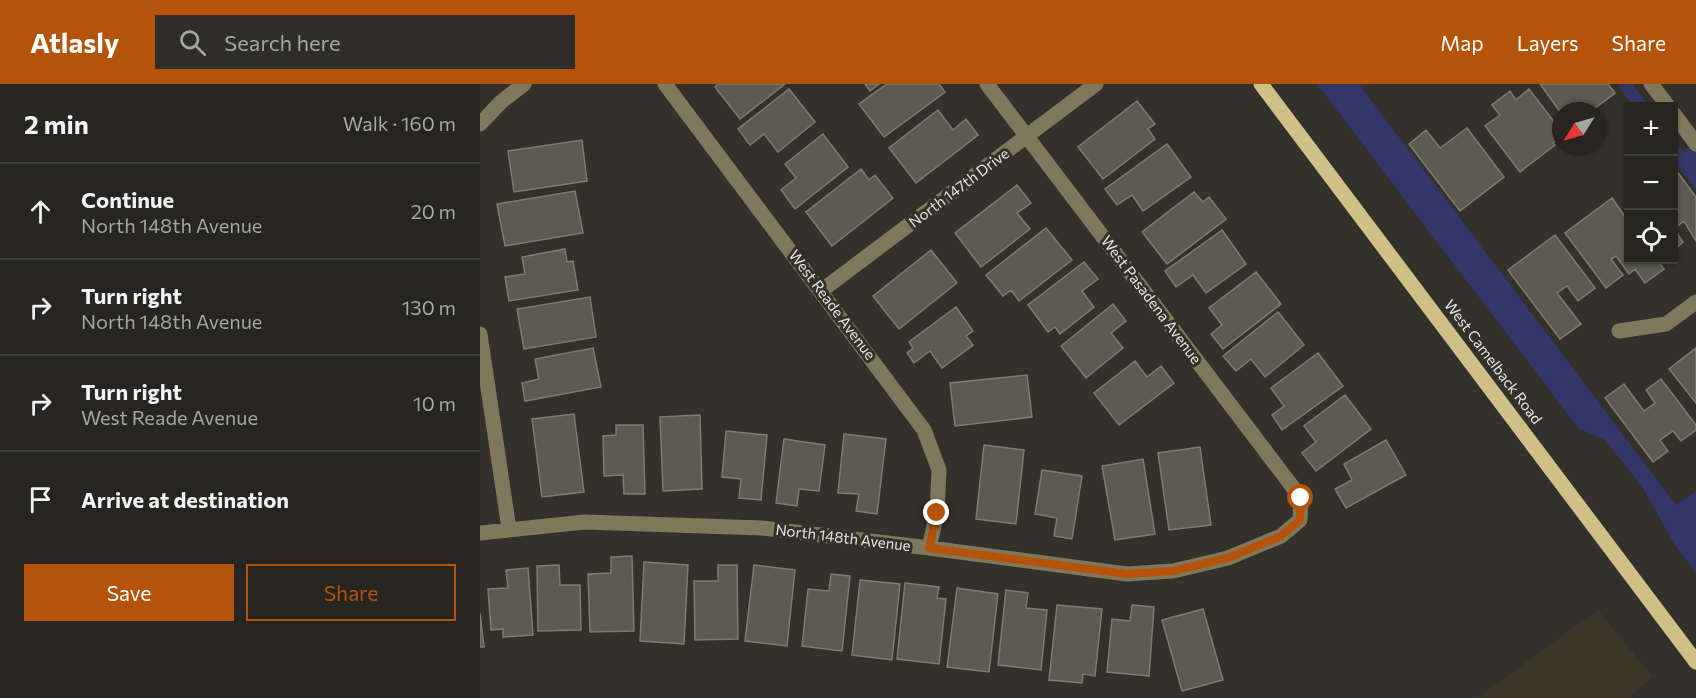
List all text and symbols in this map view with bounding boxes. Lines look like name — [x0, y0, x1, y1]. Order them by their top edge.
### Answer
search box — [155, 15, 575, 69]
text: Atlasly — [30, 25, 119, 59]
icon: search — [176, 26, 209, 59]
text: Search here — [224, 29, 341, 56]
text: Map — [1440, 30, 1484, 55]
text: Layers — [1517, 30, 1579, 55]
text: Share — [1612, 30, 1666, 55]
north arrow — [1552, 102, 1606, 156]
map controls — [1624, 102, 1678, 264]
button: + — [1624, 102, 1678, 156]
text: 2 min — [24, 108, 89, 139]
text: Walk · 160 m — [343, 111, 456, 135]
street label: North 147th Drive — [905, 144, 1012, 231]
button: − — [1624, 156, 1678, 210]
text: Continue — [81, 186, 174, 213]
icon: ahead — [24, 195, 57, 228]
text: 20 m — [411, 199, 456, 223]
button: locate — [1624, 210, 1678, 264]
text: North 148th Avenue — [81, 213, 262, 237]
street label: West Pasadena Avenue — [1098, 232, 1206, 367]
street label: West Reade Avenue — [786, 246, 880, 363]
text: Turn right — [81, 282, 182, 309]
icon: right — [24, 291, 57, 324]
text: 130 m — [402, 295, 456, 319]
street label: West Camelback Road — [1441, 296, 1546, 427]
text: North 148th Avenue — [81, 309, 262, 333]
text: Turn right — [81, 378, 182, 405]
icon: right — [24, 387, 57, 420]
text: 10 m — [413, 391, 456, 415]
text: West Reade Avenue — [81, 405, 258, 429]
icon: arrive — [24, 483, 57, 516]
route start — [1287, 484, 1313, 510]
text: Arrive at destination — [81, 486, 289, 513]
route end — [923, 499, 949, 525]
street label: North 148th Avenue — [775, 520, 912, 554]
button: Save — [24, 564, 234, 621]
button: Share — [246, 564, 456, 621]

